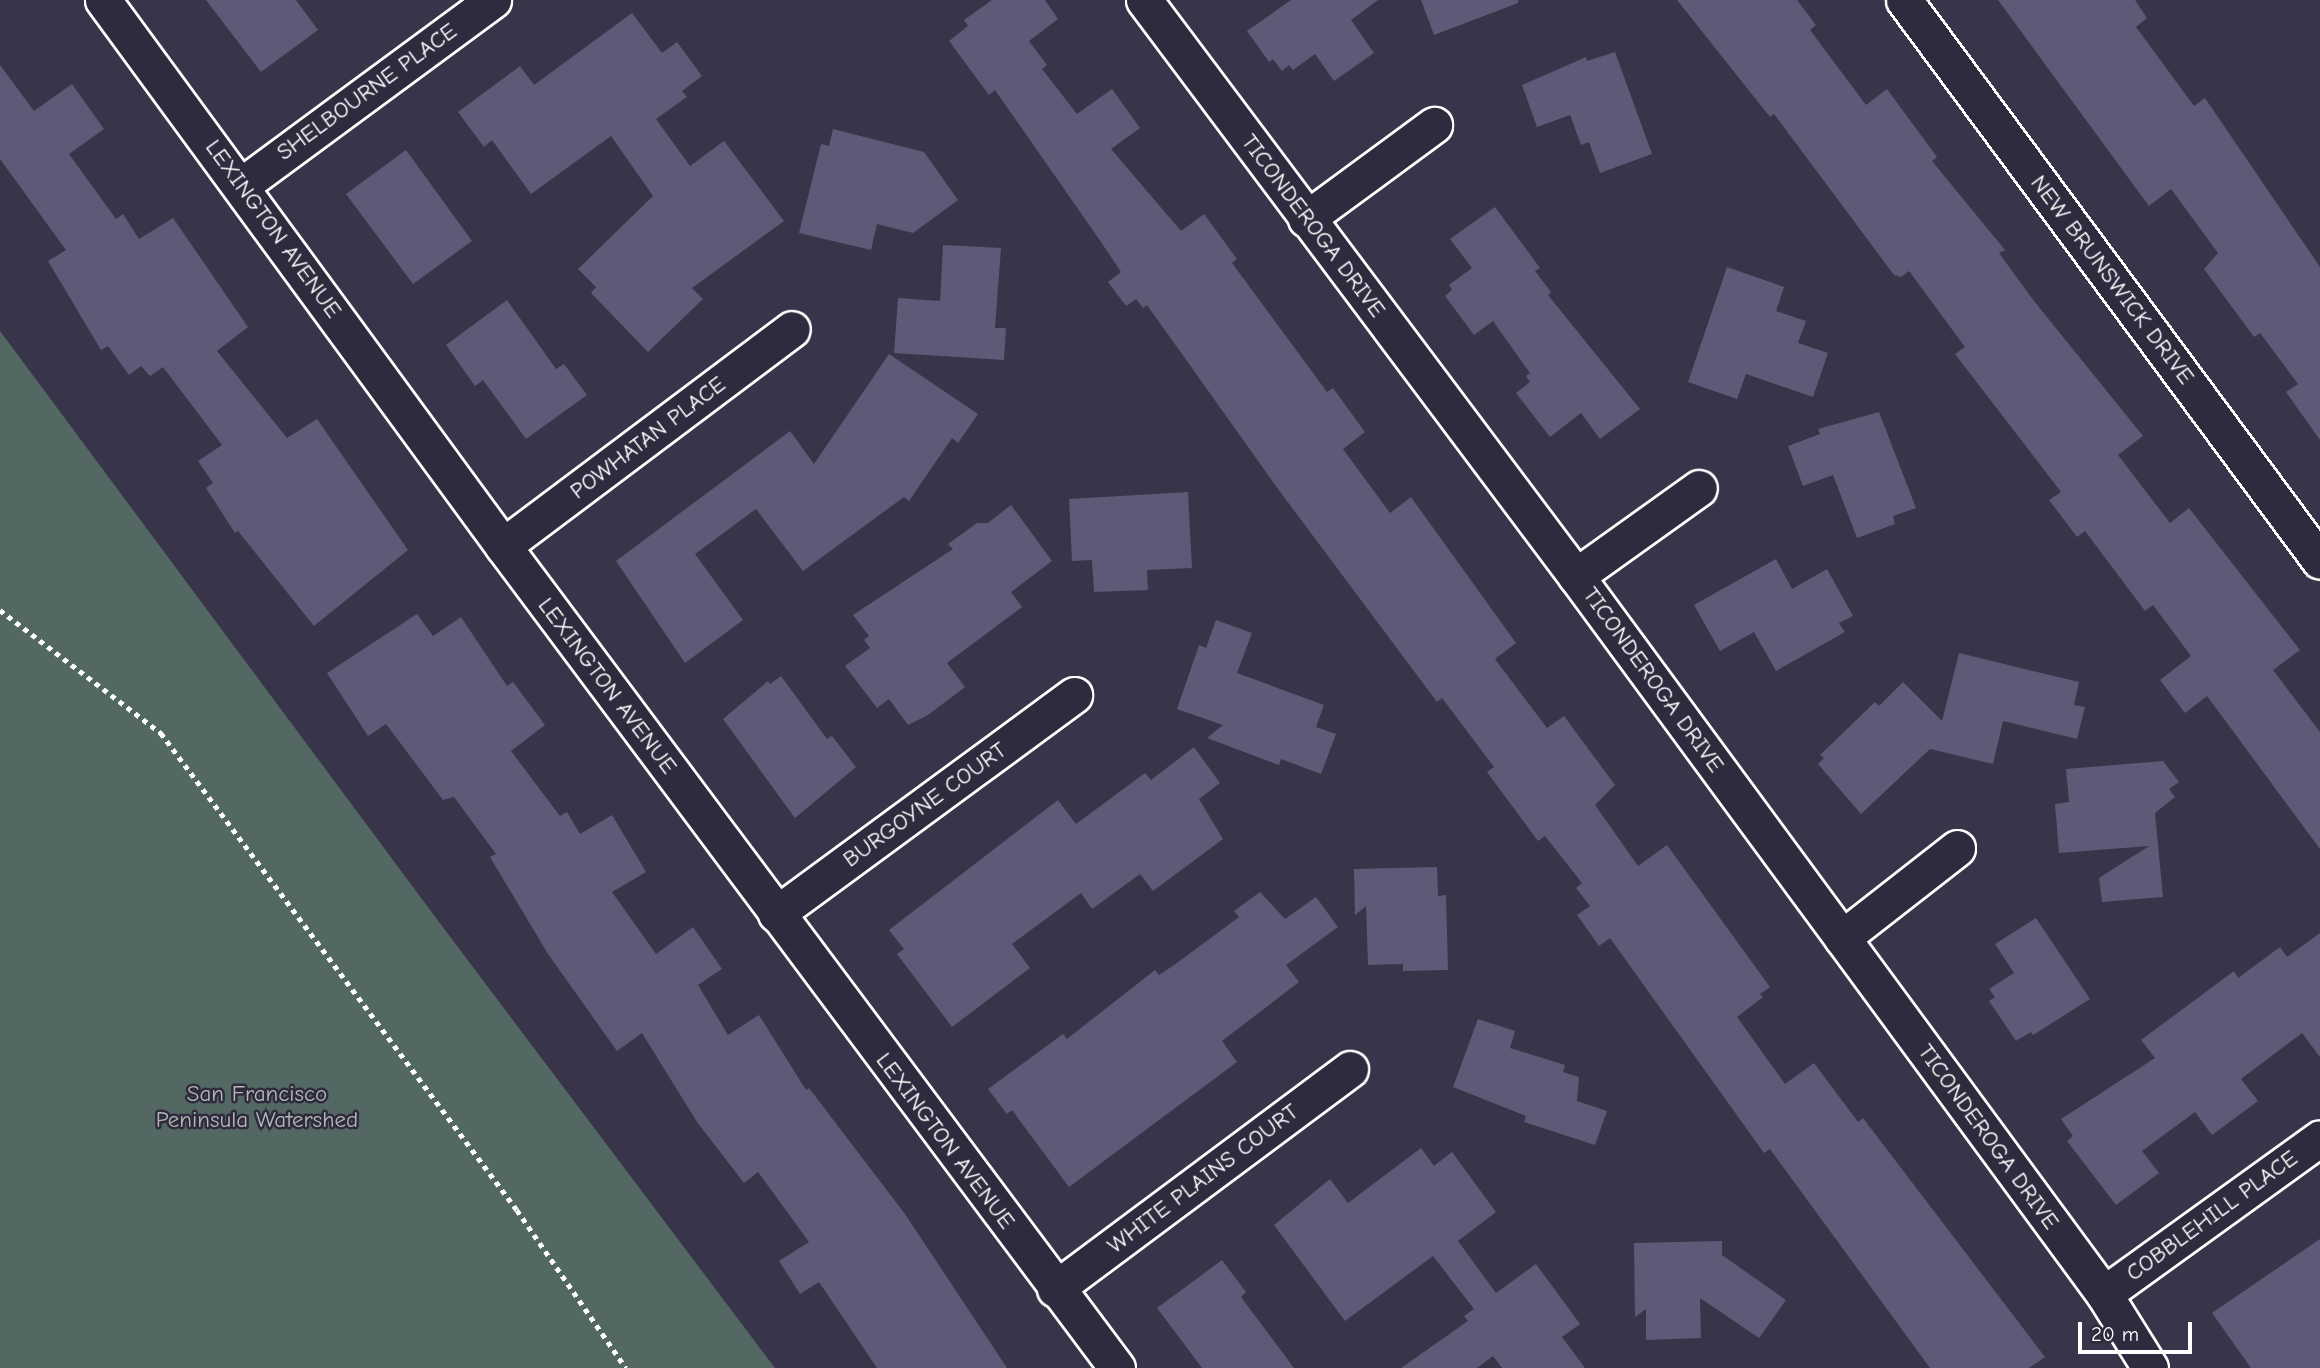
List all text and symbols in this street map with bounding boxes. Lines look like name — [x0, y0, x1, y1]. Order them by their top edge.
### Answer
street label: SHELBOURNE PLACE — [272, 17, 462, 167]
street label: TICONDEROGA DRIVE — [1235, 129, 1391, 323]
street label: LEXINGTON AVENUE — [199, 135, 347, 323]
street label: NEW BRUNSWICK DRIVE — [2024, 170, 2200, 390]
street label: POWHATAN PLACE — [565, 371, 731, 505]
street label: TICONDEROGA DRIVE — [1577, 582, 1729, 778]
street label: LEXINGTON AVENUE — [532, 592, 682, 780]
street label: BURGOYNE COURT — [838, 736, 1012, 874]
street label: TICONDEROGA DRIVE — [1912, 1039, 2064, 1235]
street label: LEXINGTON AVENUE — [870, 1047, 1020, 1235]
park label: San Francisco Peninsula Watershed — [156, 1080, 358, 1134]
street label: WHITE PLAINS COURT — [1102, 1098, 1304, 1260]
street label: COBBLEHILL PLACE — [2121, 1145, 2303, 1287]
scale bar — [2082, 1308, 2196, 1352]
text: 20 m — [2091, 1322, 2139, 1346]

